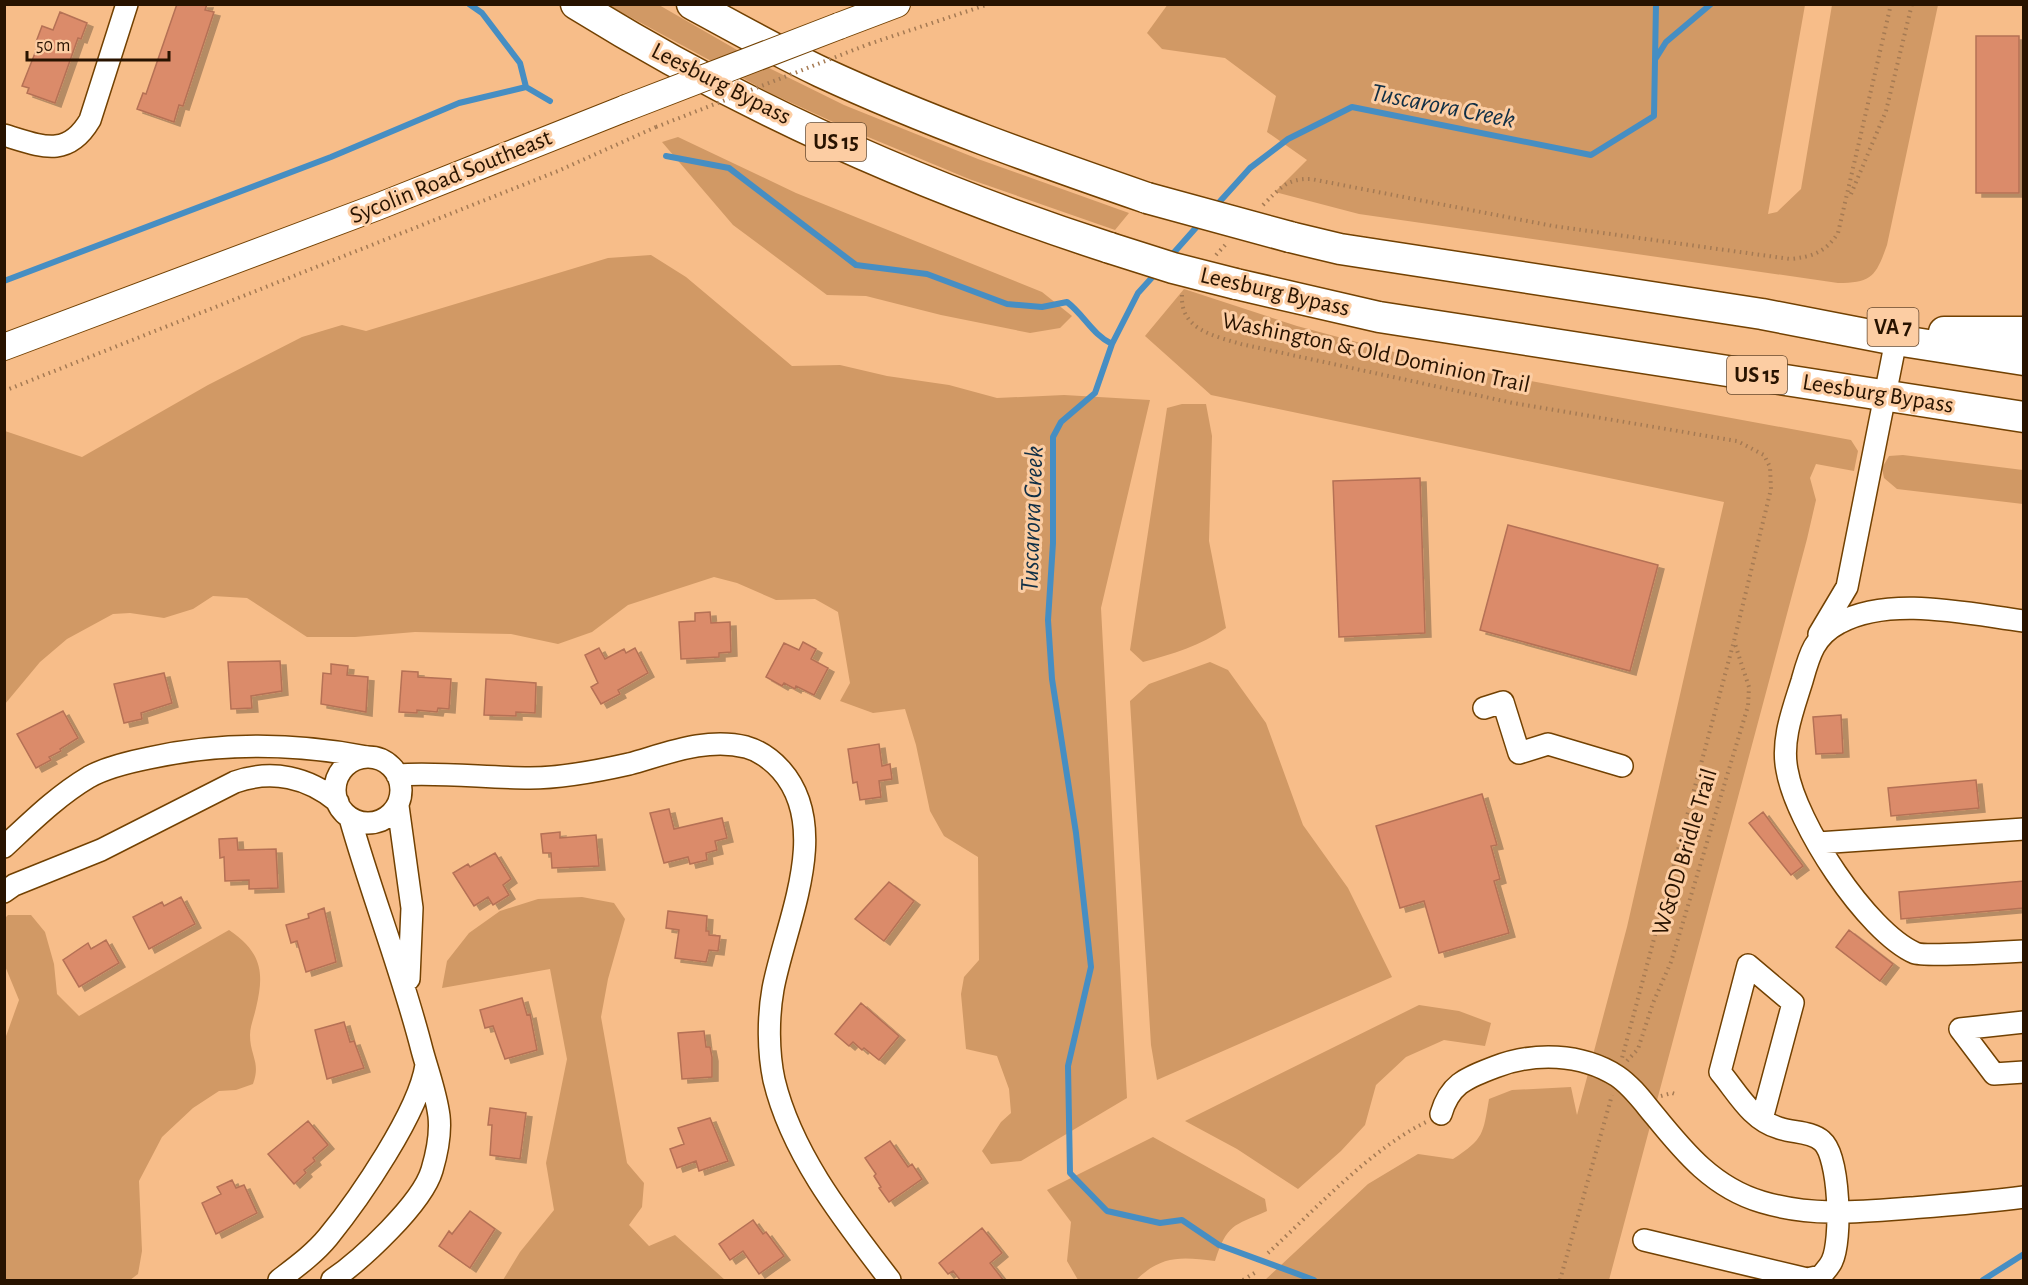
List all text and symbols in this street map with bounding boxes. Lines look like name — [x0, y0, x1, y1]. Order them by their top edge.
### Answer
scale bar — [27, 24, 170, 62]
text: 50 m — [36, 37, 70, 55]
street label: Leesburg Bypass — [648, 39, 794, 129]
water label: Tuscarora Creek — [1369, 79, 1517, 133]
road number: US 15 — [806, 123, 866, 161]
street label: Sycolin Road Southeast — [347, 125, 556, 228]
street label: Leesburg Bypass — [1198, 263, 1352, 321]
road number: VA 7 — [1868, 308, 1918, 346]
street label: Washington & Old Dominion Trail — [1220, 309, 1532, 397]
road number: US 15 — [1727, 356, 1787, 394]
street label: Leesburg Bypass — [1801, 370, 1955, 418]
water label: Tuscarora Creek — [1016, 445, 1048, 593]
street label: W&OD Bridle Trail — [1648, 766, 1722, 938]

